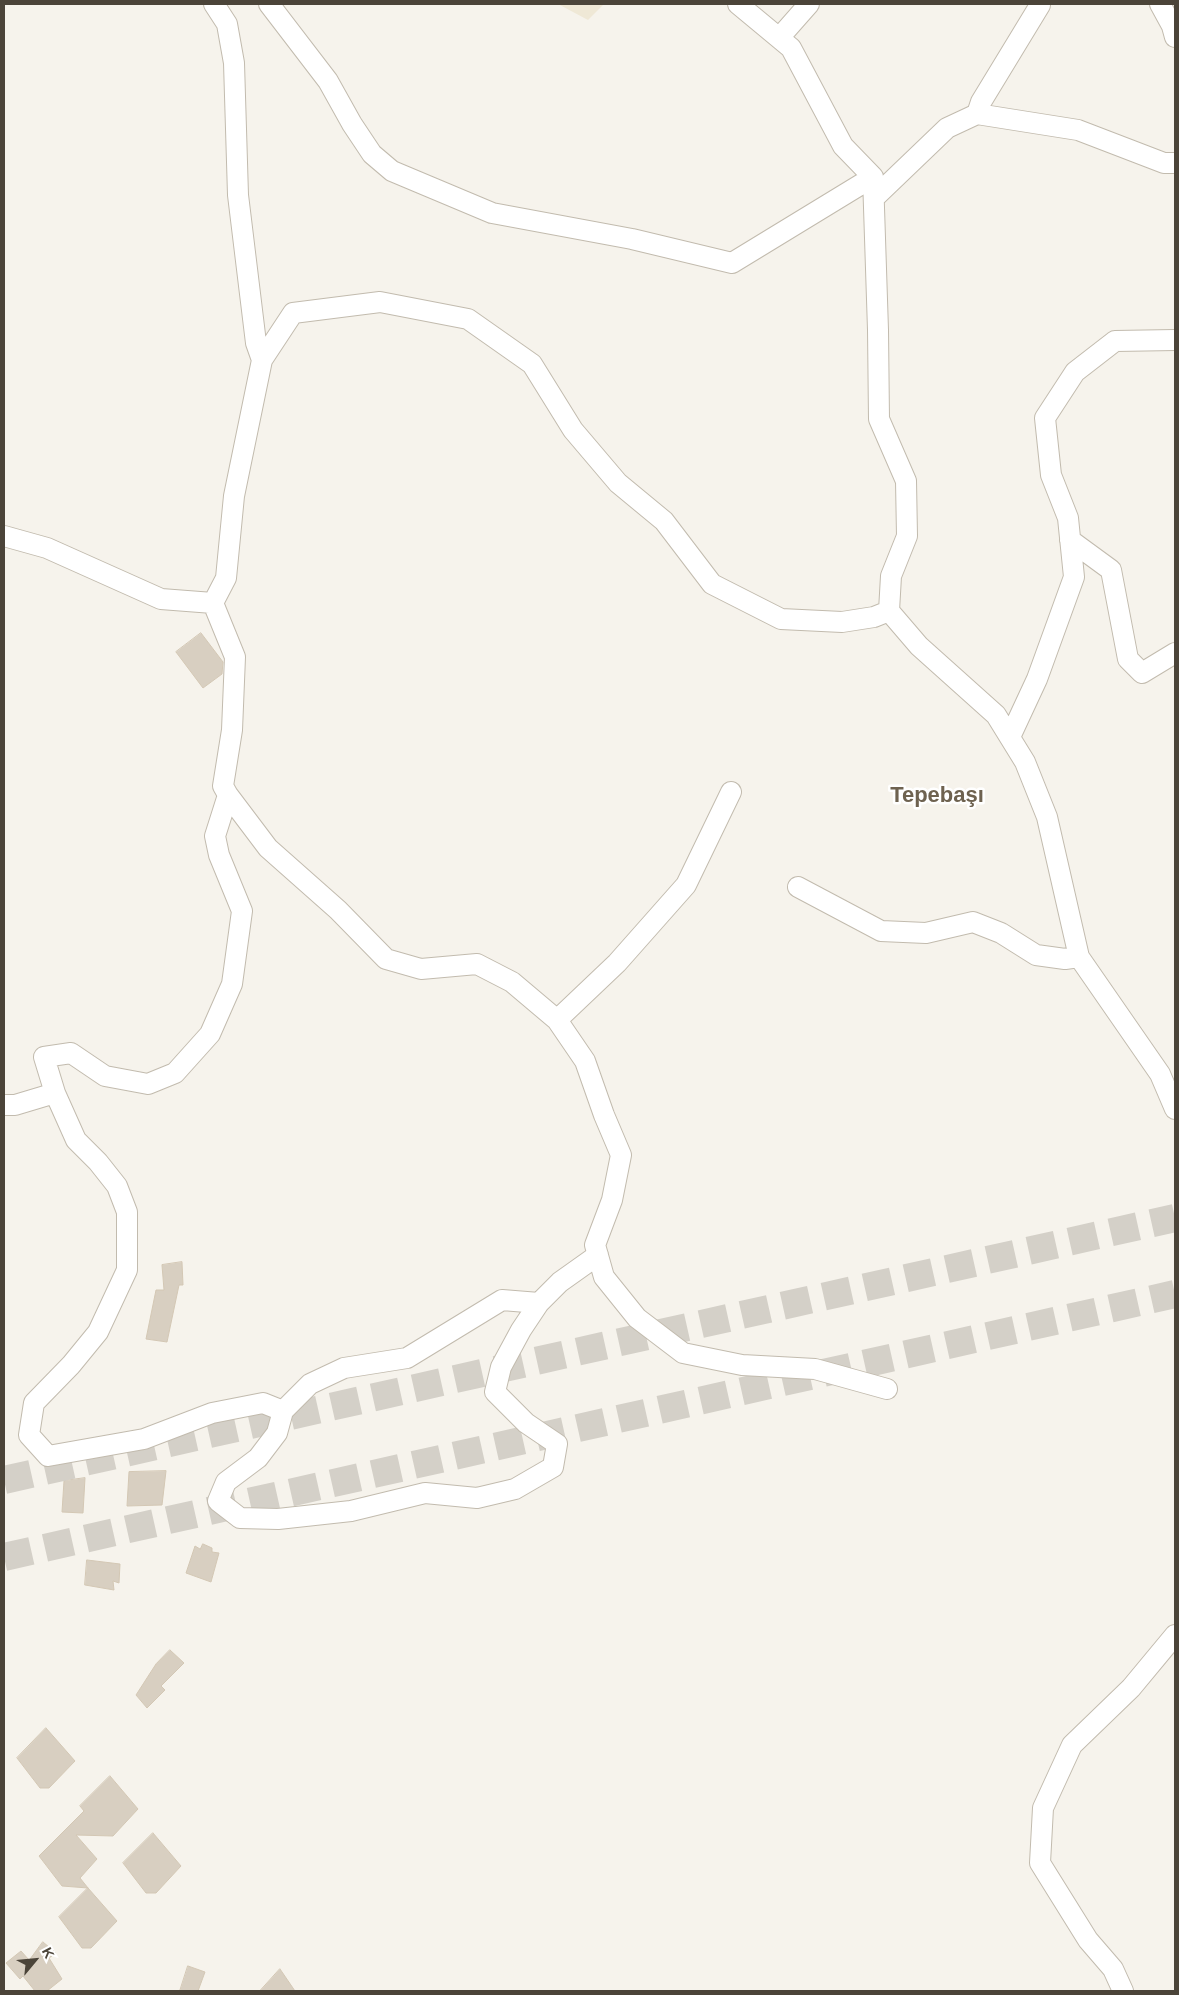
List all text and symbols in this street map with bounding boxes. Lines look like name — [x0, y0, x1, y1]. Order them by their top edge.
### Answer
district label: Tepebaşı — [890, 783, 984, 809]
north arrow — [10, 1935, 60, 1985]
text: K — [39, 1945, 58, 1961]

